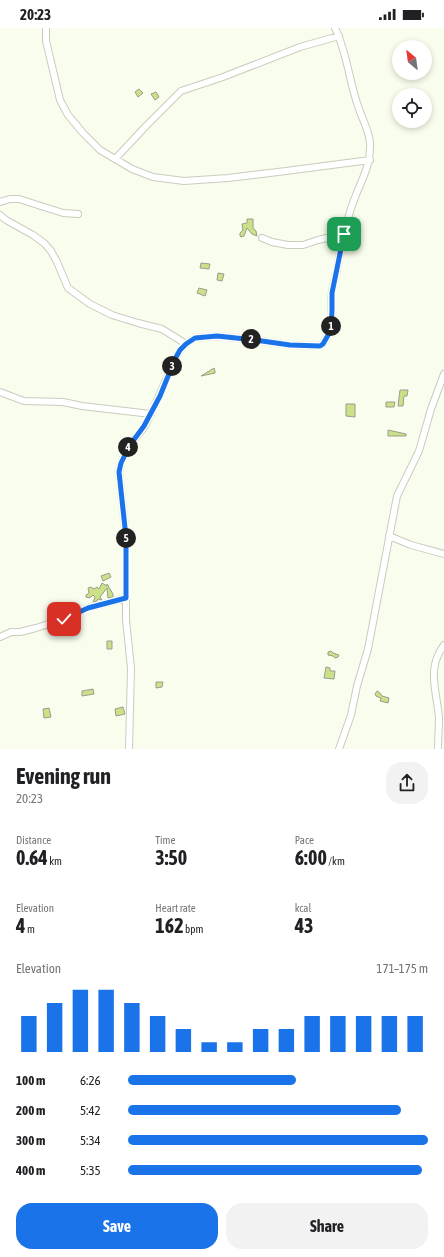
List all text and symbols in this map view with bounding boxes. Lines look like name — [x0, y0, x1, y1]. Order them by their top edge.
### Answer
text: 20:23 — [20, 6, 51, 23]
north arrow — [392, 40, 432, 80]
map controls — [392, 40, 432, 128]
button: locate — [392, 88, 432, 128]
pin — [327, 217, 361, 251]
icon: arrive — [333, 223, 355, 245]
pin: 1 — [321, 316, 341, 336]
text: 1 — [328, 320, 334, 332]
pin: 2 — [241, 329, 261, 349]
text: 2 — [248, 333, 254, 345]
pin: 3 — [162, 356, 182, 376]
text: 3 — [169, 360, 175, 372]
pin: 4 — [118, 437, 138, 457]
text: 4 — [125, 441, 131, 453]
pin: 5 — [116, 528, 136, 548]
text: 5 — [123, 532, 129, 544]
pin — [47, 602, 81, 636]
icon: check — [53, 608, 75, 630]
button: share — [386, 762, 428, 804]
text: Evening run — [16, 763, 111, 789]
text: 20:23 — [16, 791, 43, 806]
text: Distance — [16, 834, 51, 846]
text: Time — [155, 834, 175, 846]
text: Pace — [295, 834, 314, 846]
text: 0.64 — [16, 846, 48, 869]
text: 3:50 — [155, 846, 187, 869]
text: 6:00 — [295, 846, 327, 869]
text: km — [48, 855, 62, 867]
text: /km — [327, 855, 345, 867]
text: Elevation — [16, 902, 54, 914]
text: Heart rate — [155, 902, 196, 914]
text: kcal — [295, 902, 311, 914]
text: 4 — [16, 914, 25, 937]
text: 162 — [155, 914, 184, 937]
text: 43 — [295, 914, 313, 937]
text: m — [25, 923, 35, 935]
text: bpm — [184, 923, 203, 935]
text: Elevation — [16, 961, 61, 976]
text: 171–175 m — [376, 961, 428, 976]
text: 100 m — [16, 1073, 45, 1088]
text: 6:26 — [80, 1073, 101, 1088]
text: 200 m — [16, 1103, 45, 1118]
text: 5:42 — [80, 1103, 101, 1118]
text: 300 m — [16, 1133, 45, 1148]
text: 5:34 — [80, 1133, 101, 1148]
text: 400 m — [16, 1163, 45, 1178]
text: 5:35 — [80, 1163, 101, 1178]
button: Save — [16, 1203, 218, 1249]
button: Share — [226, 1203, 428, 1249]

